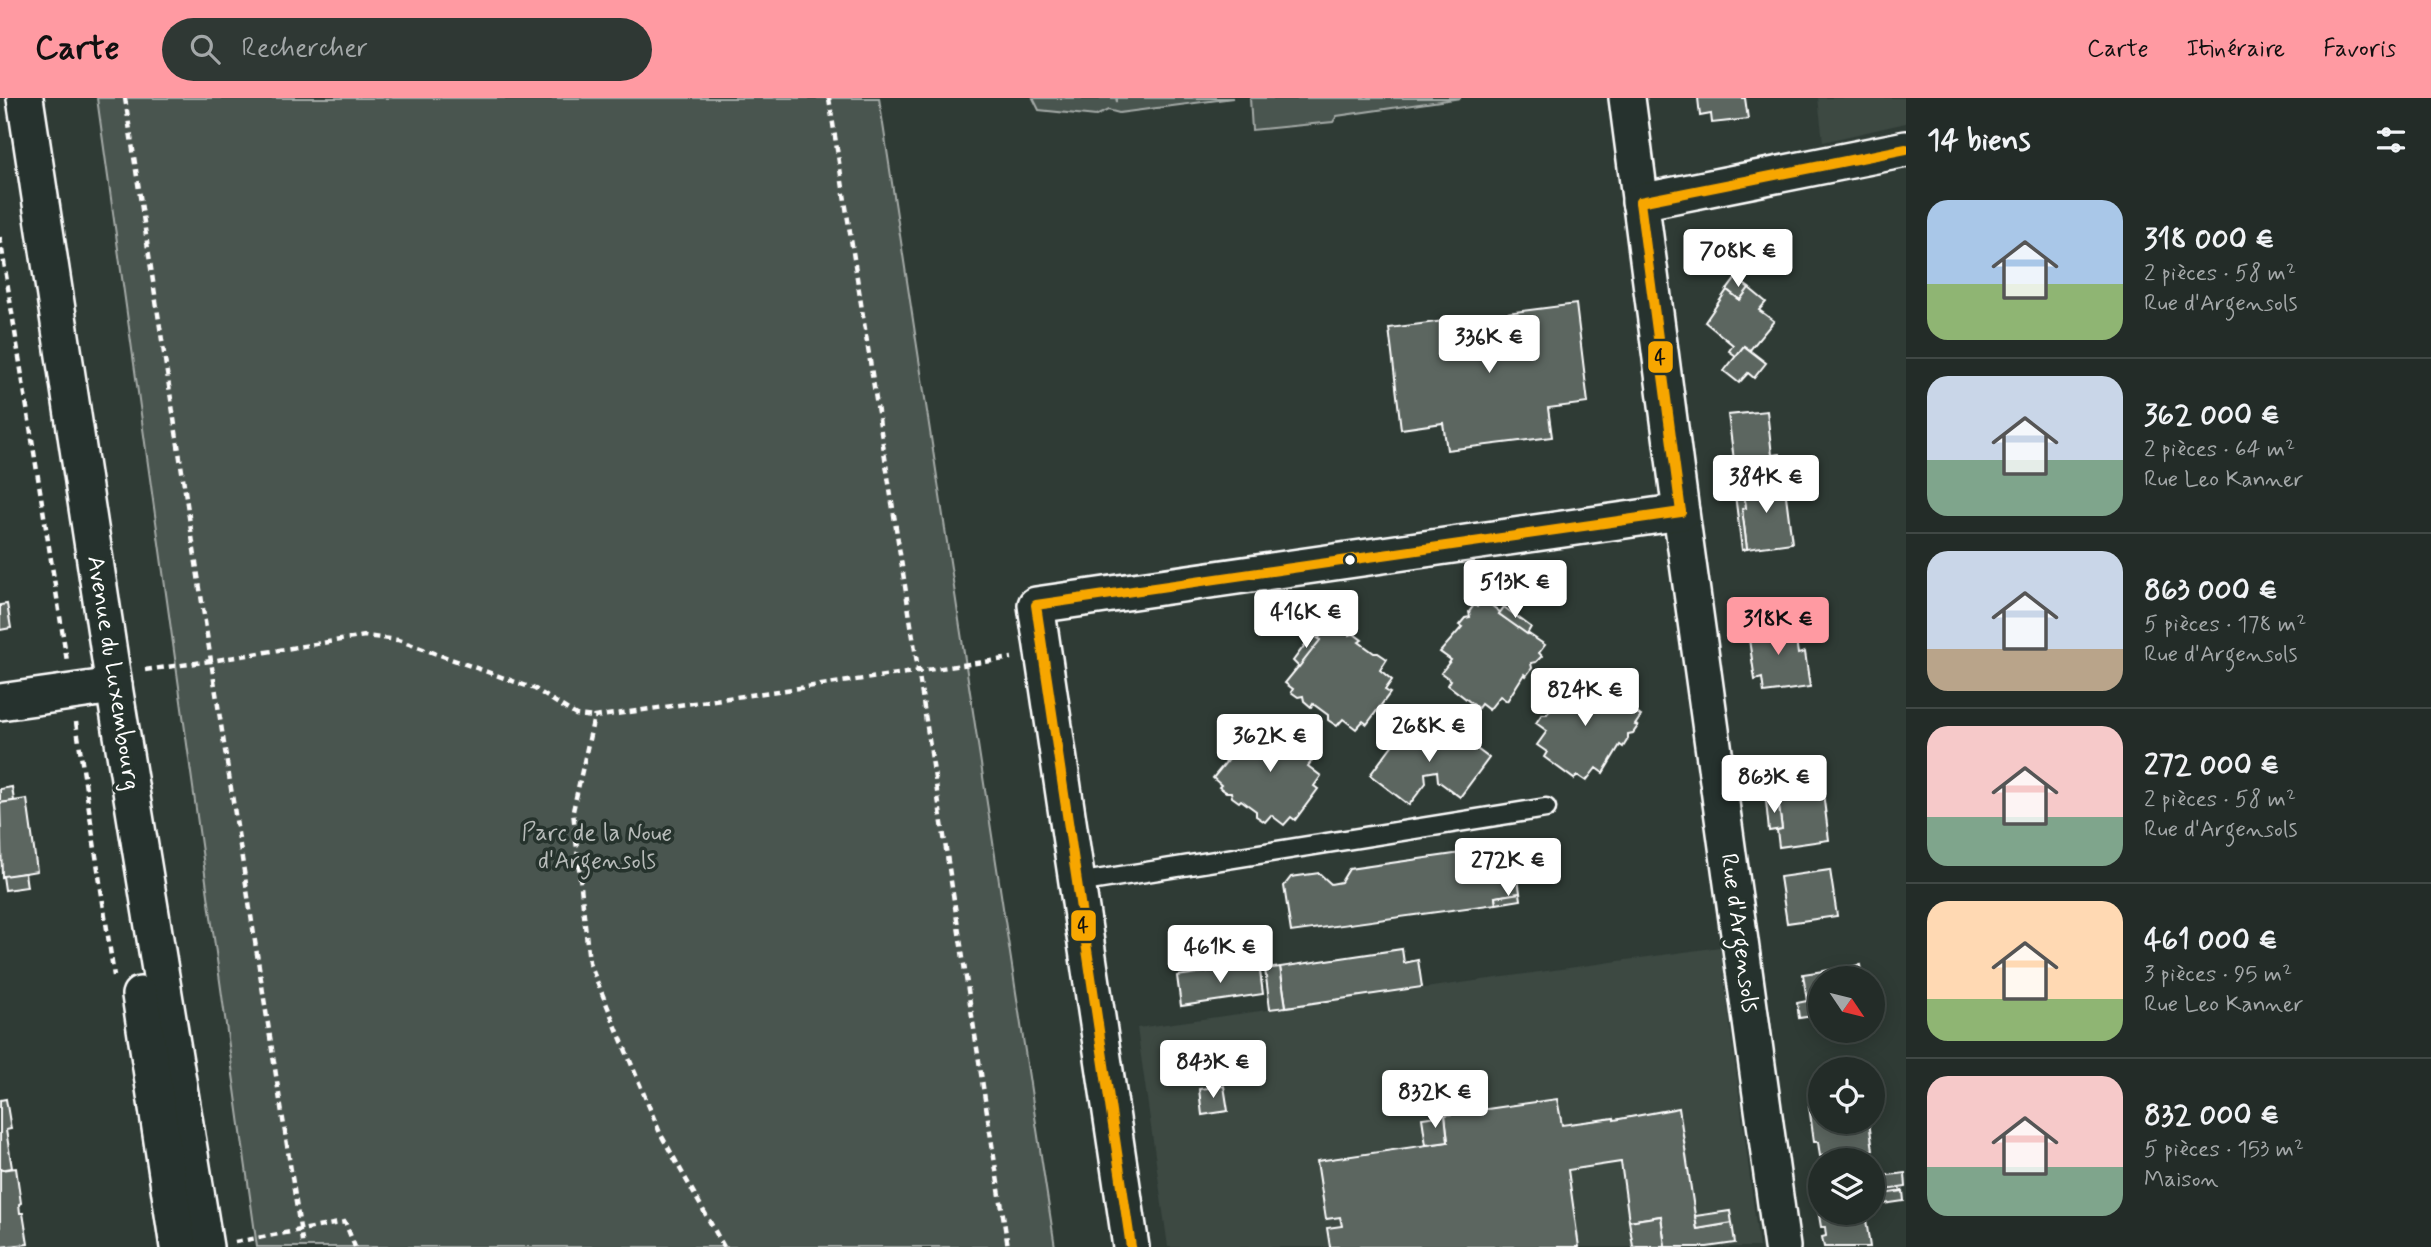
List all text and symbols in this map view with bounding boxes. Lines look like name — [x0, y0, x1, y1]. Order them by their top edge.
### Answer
search box — [162, 18, 652, 81]
text: Carte — [35, 27, 120, 71]
icon: search — [186, 30, 224, 68]
text: Rechercher — [242, 32, 368, 66]
text: Carte — [2087, 34, 2149, 65]
text: Itinéraire — [2187, 34, 2285, 65]
text: Favoris — [2323, 34, 2396, 65]
text: 14 biens — [1927, 121, 2031, 160]
icon: filters — [2372, 121, 2410, 159]
text: 318 000 € — [2144, 220, 2275, 259]
icon: home — [1983, 228, 2067, 312]
pin: 708K € — [1681, 230, 1795, 289]
text: 708K € — [1699, 237, 1777, 267]
text: 2 pièces · 58 m² — [2144, 259, 2296, 289]
text: Rue d'Argensols — [2144, 289, 2298, 319]
pin: 336K € — [1432, 316, 1546, 375]
text: 336K € — [1455, 323, 1523, 353]
line badge: 4 — [1647, 340, 1674, 374]
text: 4 — [1654, 346, 1666, 371]
text: 362 000 € — [2144, 396, 2280, 435]
icon: home — [1983, 404, 2067, 488]
text: 2 pièces · 64 m² — [2144, 435, 2295, 465]
pin: 384K € — [1709, 456, 1823, 515]
text: 384K € — [1729, 463, 1803, 493]
text: Rue Leo Kanner — [2144, 465, 2304, 495]
unlabelled marker — [1343, 553, 1357, 567]
street label: Avenue du Luxembourg — [79, 554, 147, 792]
pin: 513K € — [1458, 560, 1572, 620]
text: 513K € — [1480, 568, 1550, 598]
text: 863 000 € — [2144, 571, 2278, 610]
icon: home — [1983, 579, 2067, 663]
pin: 416K € — [1249, 590, 1363, 650]
text: 416K € — [1270, 598, 1342, 628]
pin: 318K € — [1721, 598, 1835, 657]
text: 318K € — [1743, 605, 1813, 635]
text: 5 pièces · 178 m² — [2144, 610, 2306, 640]
text: Rue d'Argensols — [2144, 640, 2298, 670]
pin: 824K € — [1528, 668, 1642, 728]
text: 824K € — [1547, 676, 1623, 706]
pin: 268K € — [1372, 704, 1486, 764]
text: 268K € — [1392, 712, 1466, 742]
pin: 362K € — [1213, 714, 1327, 774]
text: 362K € — [1233, 722, 1307, 752]
text: 272 000 € — [2144, 746, 2280, 785]
icon: home — [1983, 754, 2067, 838]
pin: 863K € — [1717, 756, 1831, 815]
text: 863K € — [1738, 763, 1810, 793]
text: 2 pièces · 58 m² — [2144, 785, 2296, 815]
text: Rue d'Argensols — [2144, 815, 2298, 845]
park label: Parc de la Noue d'Argensols — [522, 818, 672, 880]
pin: 272K € — [1451, 838, 1565, 898]
text: 272K € — [1471, 846, 1545, 876]
street label: Rue d'Argensols — [1710, 852, 1765, 1015]
line badge: 4 — [1070, 909, 1097, 942]
text: 4 — [1077, 914, 1089, 939]
text: 461 000 € — [2144, 921, 2278, 960]
pin: 461K € — [1163, 926, 1277, 985]
icon: home — [1983, 929, 2067, 1013]
text: 461K € — [1184, 933, 1256, 963]
text: 3 pièces · 95 m² — [2144, 960, 2292, 990]
north arrow — [1808, 966, 1885, 1043]
map controls — [1808, 966, 1885, 1225]
text: Rue Leo Kanner — [2144, 990, 2304, 1020]
pin: 843K € — [1156, 1040, 1270, 1100]
text: 843K € — [1176, 1048, 1250, 1078]
button: locate — [1808, 1057, 1885, 1134]
pin: 832K € — [1378, 1070, 1492, 1130]
text: 832K € — [1398, 1078, 1472, 1108]
text: 832 000 € — [2144, 1096, 2279, 1135]
icon: home — [1983, 1104, 2067, 1188]
text: 5 pièces · 153 m² — [2144, 1135, 2304, 1165]
button: layers — [1808, 1148, 1885, 1225]
text: Maison — [2144, 1165, 2219, 1195]

